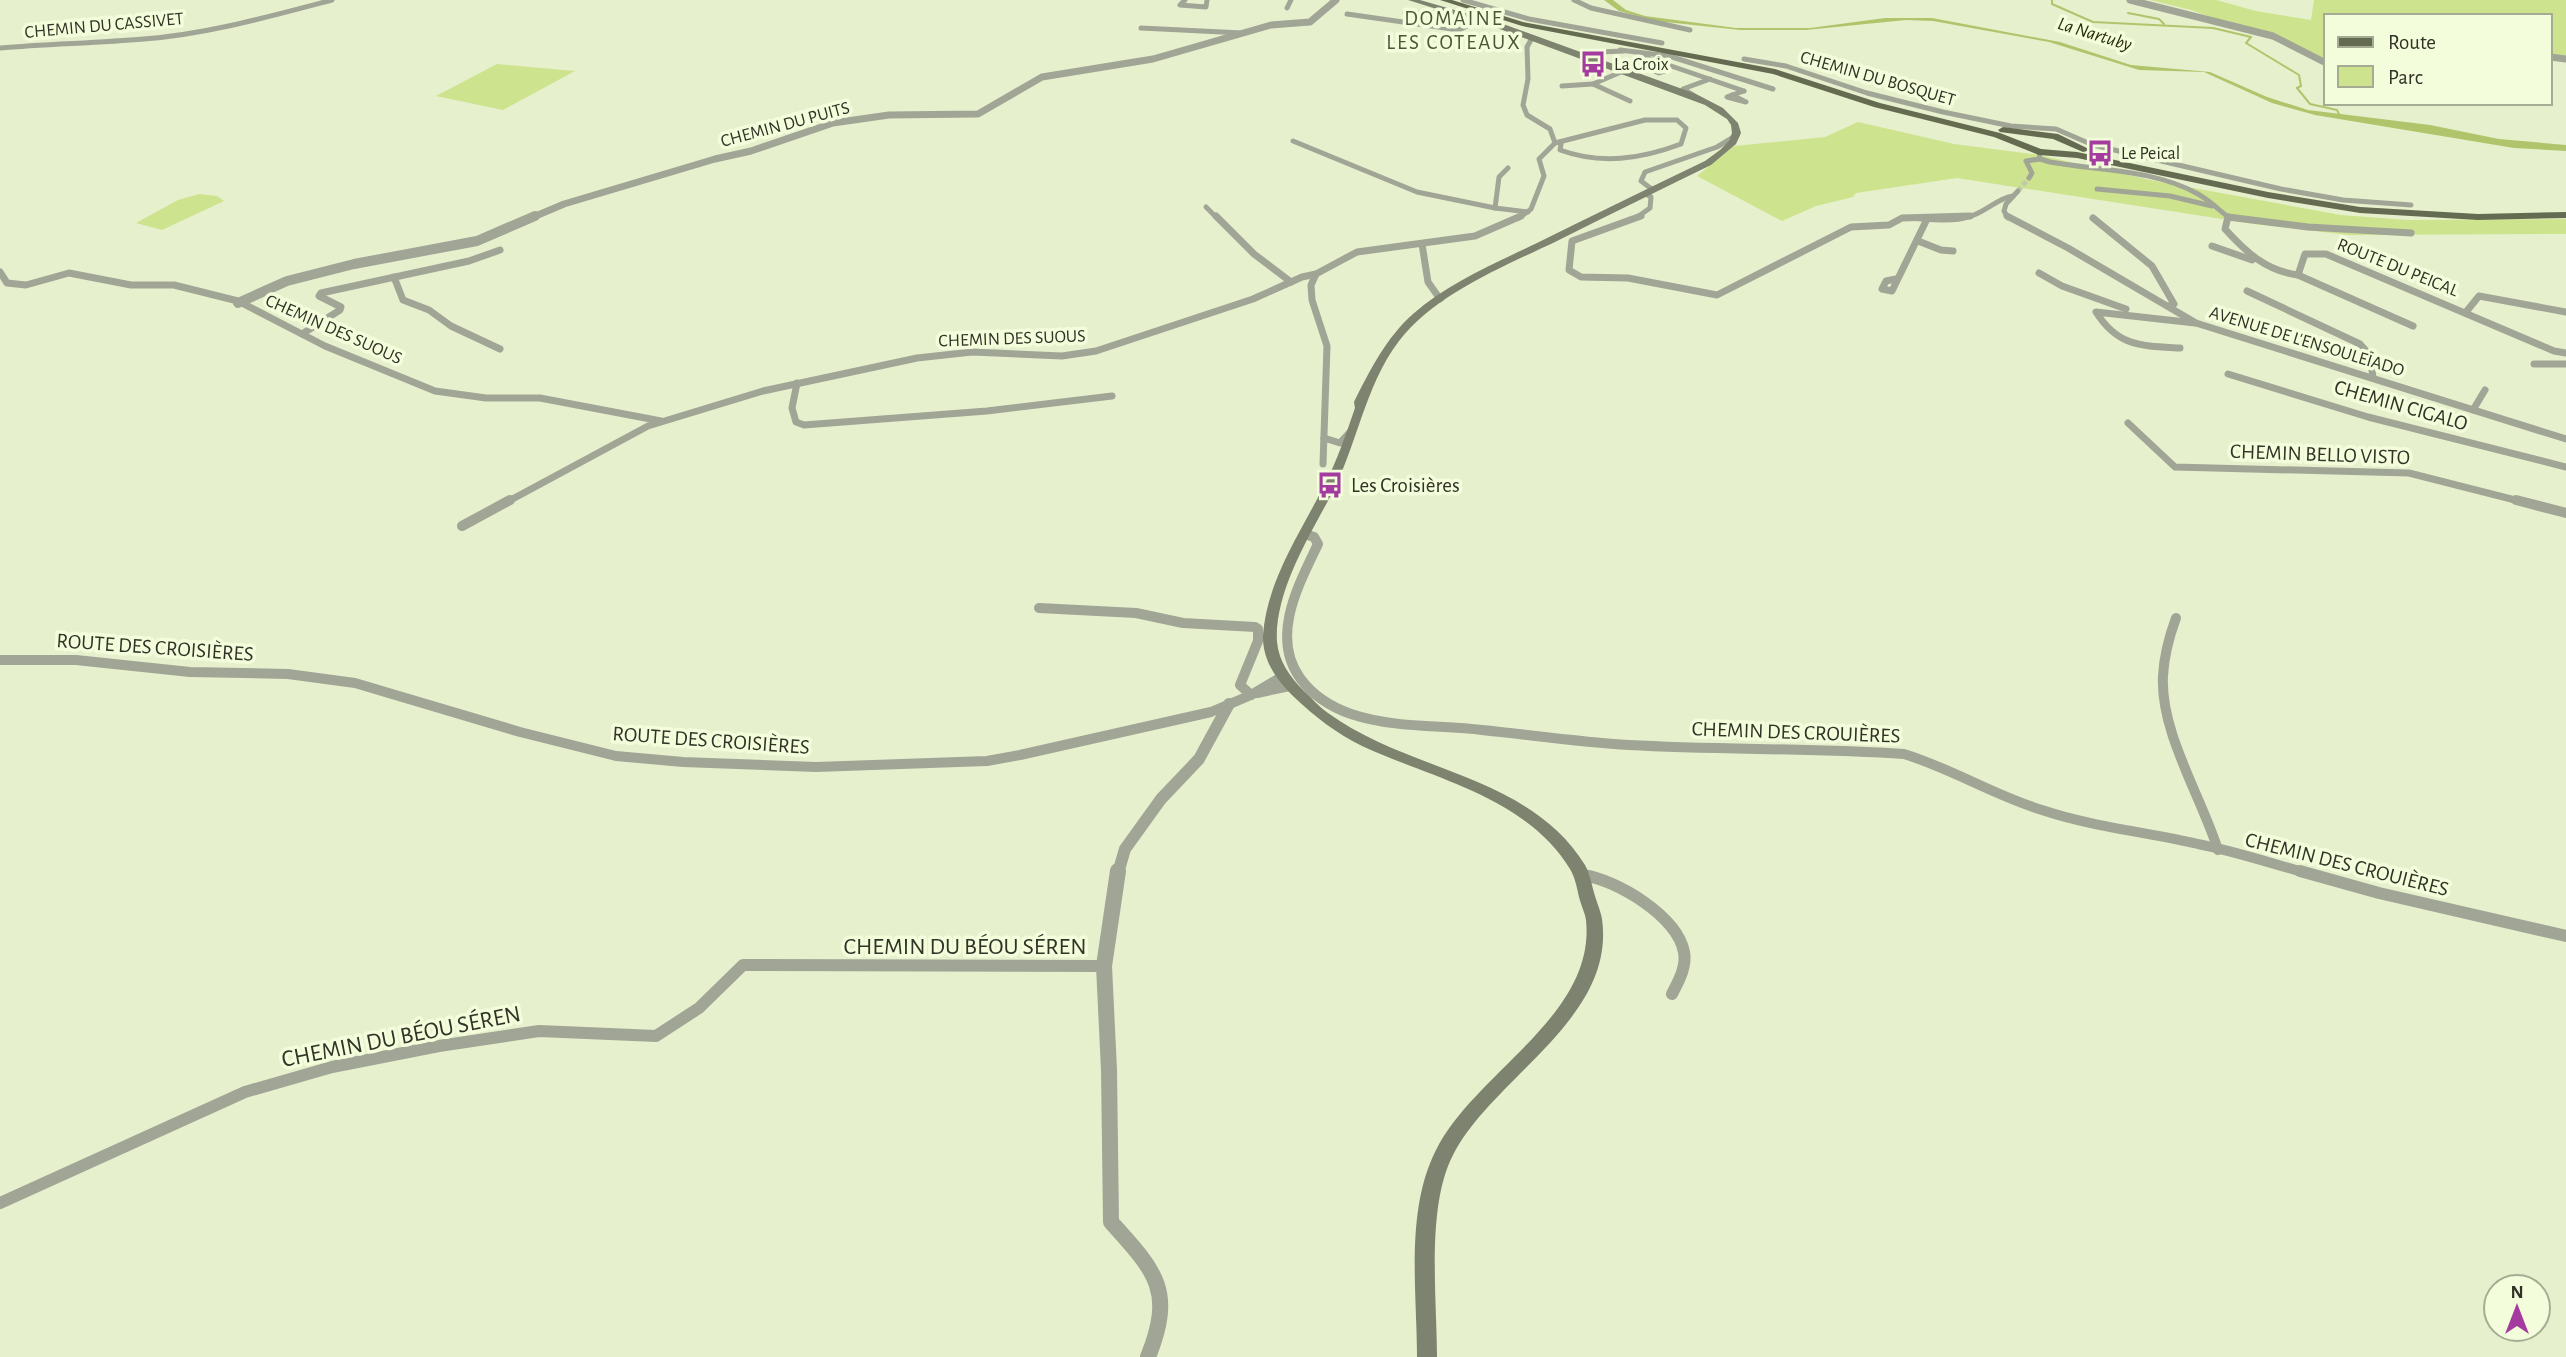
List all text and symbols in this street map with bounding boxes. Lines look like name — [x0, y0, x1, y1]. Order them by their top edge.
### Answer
district label: DOMAINE LES COTEAUX — [1386, 8, 1522, 53]
street label: CHEMIN DU CASSIVET — [24, 10, 184, 42]
water label: La Nartuby — [2055, 14, 2134, 55]
legend — [2324, 14, 2552, 105]
text: Route — [2388, 32, 2436, 53]
street label: CHEMIN DU BOSQUET — [1798, 48, 1957, 110]
bus stop icon: La Croix — [1578, 49, 1608, 79]
place label: La Croix — [1614, 56, 1669, 74]
text: Parc — [2388, 67, 2423, 88]
street label: CHEMIN DU PUITS — [719, 99, 852, 151]
bus stop icon: Le Peical — [2085, 138, 2115, 168]
place label: Le Peical — [2121, 145, 2180, 163]
street label: ROUTE DU PEICAL — [2335, 235, 2461, 301]
street label: CHEMIN DES SUOUS — [263, 292, 405, 368]
street label: AVENUE DE L'ENSOULEÏADO — [2207, 302, 2407, 380]
street label: CHEMIN DES SUOUS — [938, 327, 1086, 351]
street label: CHEMIN CIGALO — [2332, 376, 2470, 435]
street label: CHEMIN BELLO VISTO — [2230, 441, 2410, 468]
bus stop icon: Les Croisières — [1315, 470, 1345, 500]
place label: Les Croisières — [1351, 475, 1460, 496]
street label: ROUTE DES CROISIÈRES — [56, 628, 254, 665]
street label: CHEMIN DES CROUIÈRES — [1691, 716, 1901, 747]
street label: ROUTE DES CROISIÈRES — [612, 721, 810, 758]
street label: CHEMIN DES CROUIÈRES — [2243, 827, 2451, 900]
street label: CHEMIN DU BÉOU SÉREN — [843, 933, 1087, 959]
street label: CHEMIN DU BÉOU SÉREN — [279, 1000, 523, 1072]
north arrow — [2482, 1273, 2552, 1343]
text: N — [2510, 1283, 2524, 1302]

